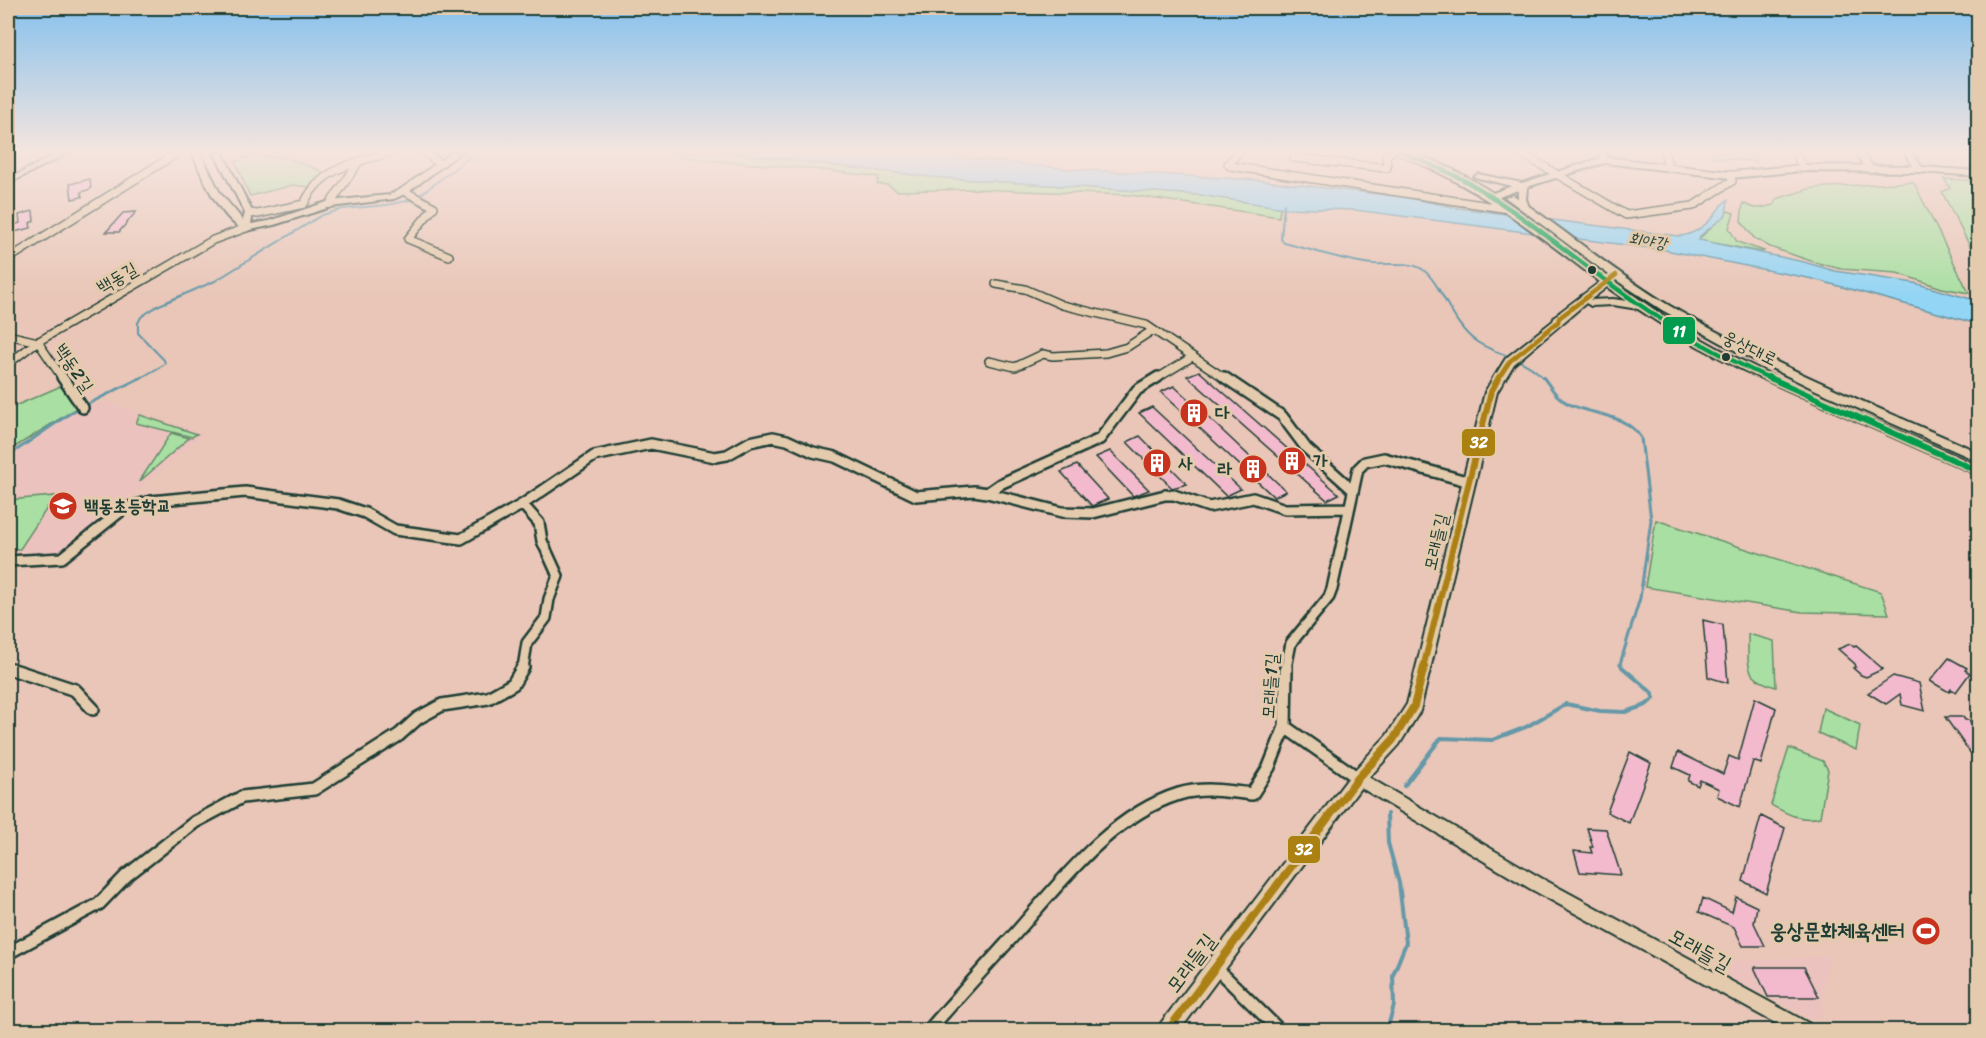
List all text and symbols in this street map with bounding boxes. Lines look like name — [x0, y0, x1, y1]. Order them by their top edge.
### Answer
water label: 회야강 — [1627, 223, 1671, 258]
street label: 백동길 — [90, 253, 144, 303]
unlabelled marker — [1586, 264, 1598, 276]
line badge: 11 — [1662, 316, 1696, 345]
text: 11 — [1672, 317, 1686, 346]
street label: 웅상대로 — [1717, 321, 1783, 375]
street label: 백동2길 — [46, 337, 103, 400]
unlabelled marker — [1720, 351, 1732, 363]
building icon: 다 — [1178, 397, 1210, 429]
place label: 다 — [1215, 397, 1230, 429]
line badge: 32 — [1461, 428, 1496, 457]
text: 32 — [1469, 428, 1489, 457]
building icon: 가 — [1276, 445, 1308, 477]
place label: 가 — [1313, 445, 1328, 477]
building icon: 사 — [1141, 447, 1173, 479]
place label: 사 — [1178, 447, 1193, 479]
place label: 라 — [1218, 453, 1233, 485]
building icon: 라 — [1237, 453, 1269, 485]
school or university icon: 백동초등학교 — [47, 490, 79, 522]
place label: 백동초등학교 — [84, 490, 171, 522]
street label: 모래들길 — [1414, 510, 1458, 574]
street label: 모래들1길 — [1252, 652, 1288, 720]
line badge: 32 — [1287, 835, 1321, 864]
text: 32 — [1294, 835, 1314, 864]
place label: 웅상문화체육센터 — [1770, 912, 1905, 950]
sports icon: 웅상문화체육센터 — [1910, 915, 1942, 947]
street label: 모래들길 — [1661, 917, 1739, 983]
street label: 모래들길 — [1155, 924, 1227, 1001]

